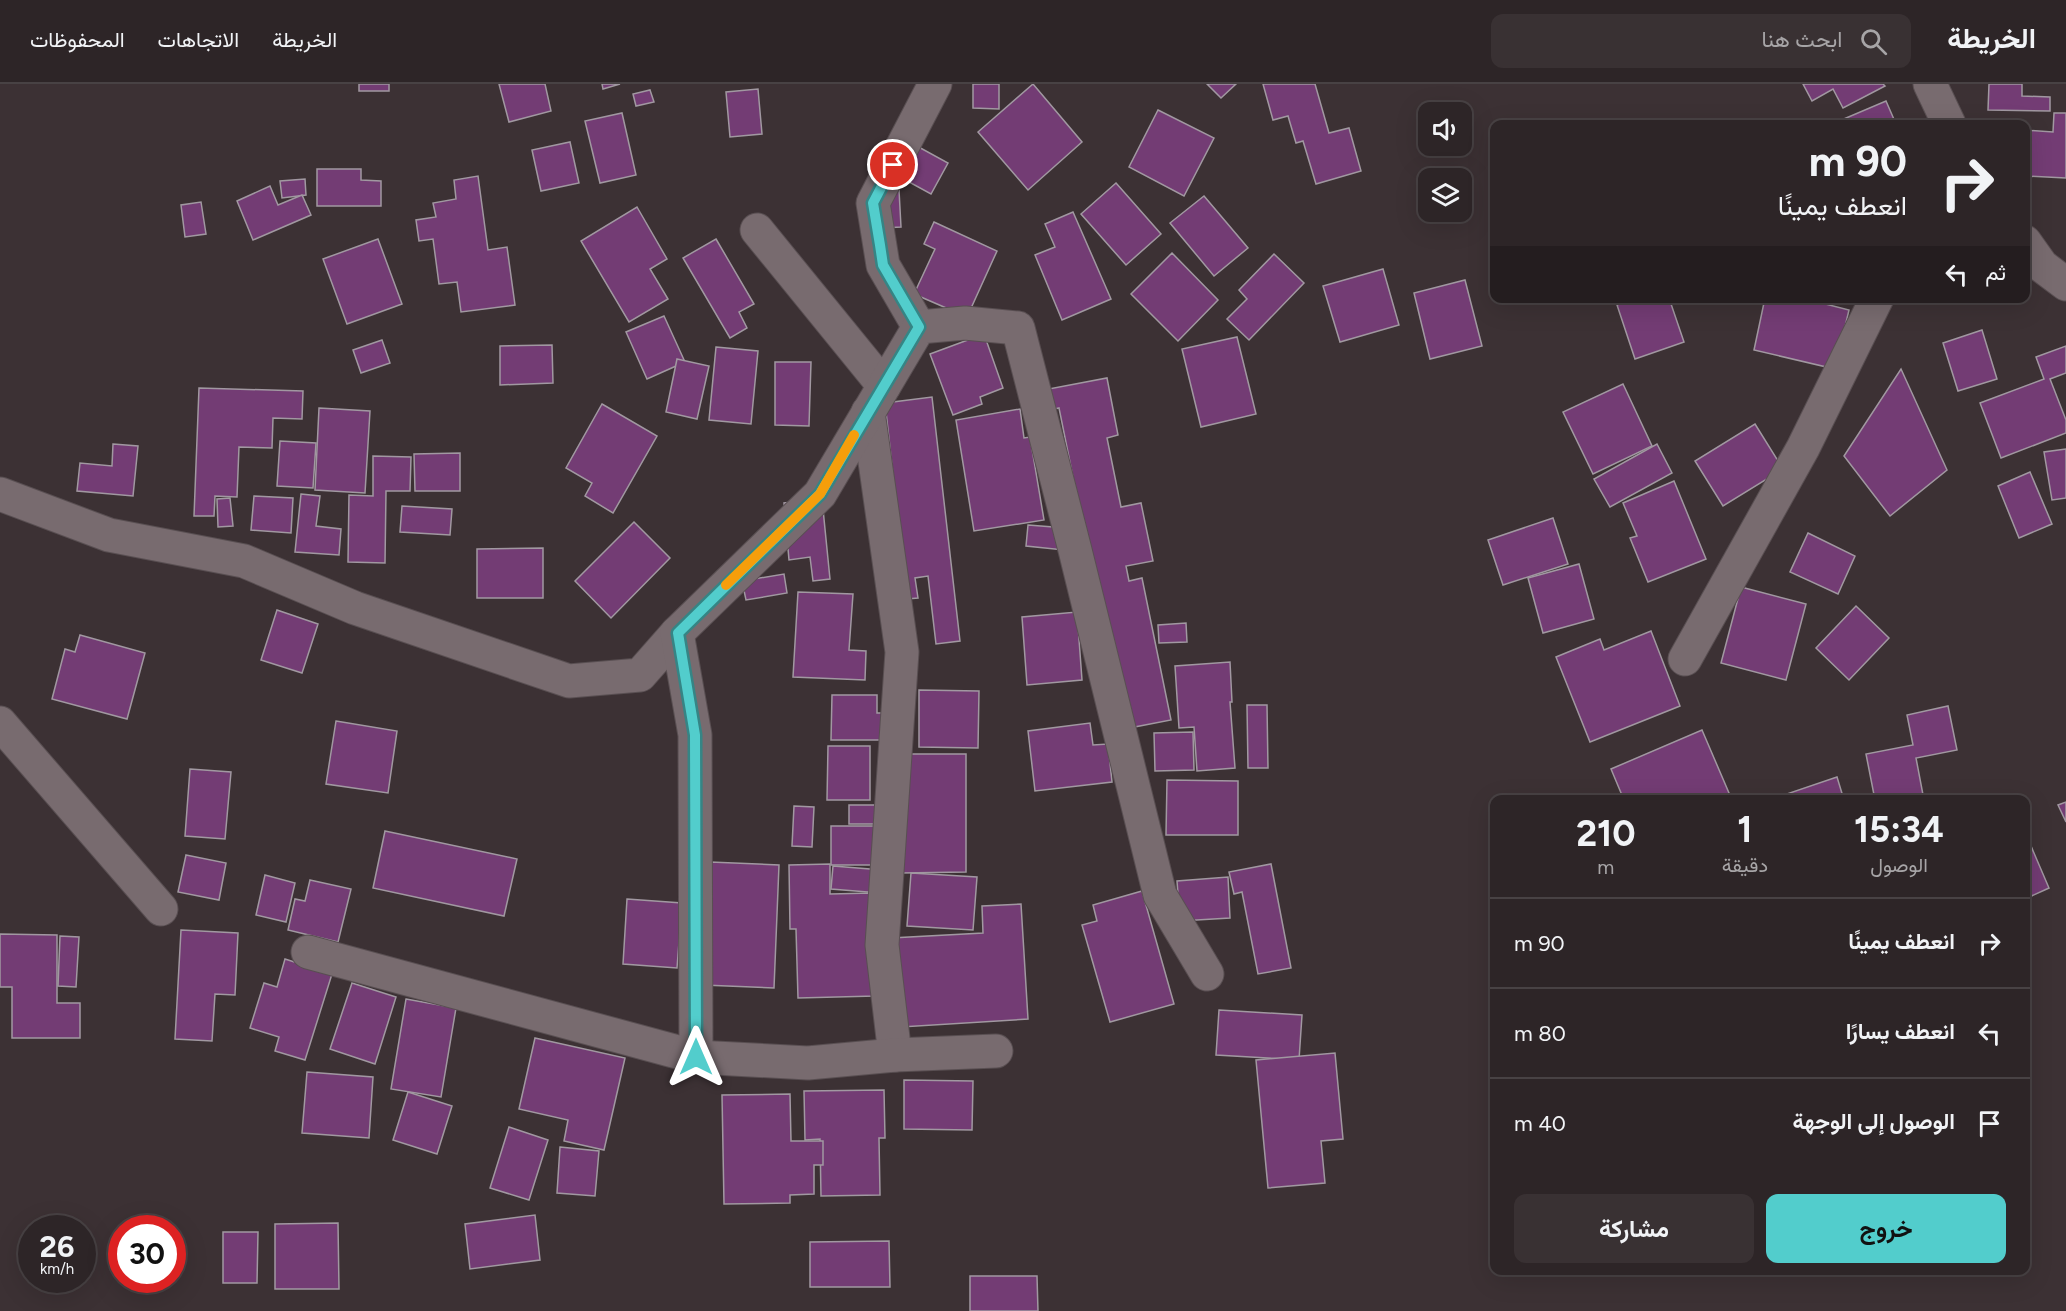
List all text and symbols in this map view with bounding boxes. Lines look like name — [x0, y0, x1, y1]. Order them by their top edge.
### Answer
search box — [1491, 14, 1911, 68]
text: الخريطة — [1947, 21, 2036, 55]
icon: search — [1857, 25, 1890, 58]
text: ابحث هنا — [1761, 26, 1842, 53]
text: المحفوظات — [30, 27, 125, 52]
text: الاتجاهات — [158, 27, 239, 52]
text: الخريطة — [272, 27, 337, 52]
map controls — [1418, 102, 1472, 222]
button: sound — [1418, 102, 1472, 156]
text: 90 m — [1809, 136, 1907, 187]
pin — [867, 139, 918, 190]
icon: right — [1928, 144, 2006, 222]
icon: arrive — [876, 148, 909, 181]
button: layers — [1418, 168, 1472, 222]
text: انعطف يمينًا — [1778, 189, 1907, 222]
icon: left — [1940, 258, 1973, 291]
text: ثم — [1985, 259, 2006, 286]
text: 1 — [1737, 808, 1752, 851]
text: 15:34 — [1854, 808, 1944, 851]
text: 210 — [1576, 812, 1636, 855]
text: دقيقة — [1722, 853, 1768, 877]
text: الوصول — [1870, 853, 1928, 877]
text: m — [1597, 855, 1614, 879]
icon: right — [1973, 927, 2006, 960]
text: انعطف يمينًا — [1848, 928, 1955, 955]
text: 90 m — [1514, 930, 1565, 957]
icon: left — [1973, 1017, 2006, 1050]
text: انعطف يسارًا — [1846, 1018, 1955, 1045]
text: 80 m — [1514, 1020, 1566, 1047]
position arrow — [664, 1025, 728, 1089]
icon: arrive — [1973, 1107, 2006, 1140]
text: الوصول إلى الوجهة — [1792, 1108, 1955, 1135]
text: 40 m — [1514, 1110, 1566, 1137]
button: مشاركة — [1514, 1194, 1754, 1263]
button: خروج — [1766, 1194, 2006, 1263]
speed limit sign: 30 — [108, 1215, 186, 1293]
text: 26 — [40, 1228, 74, 1265]
text: km/h — [40, 1260, 74, 1278]

